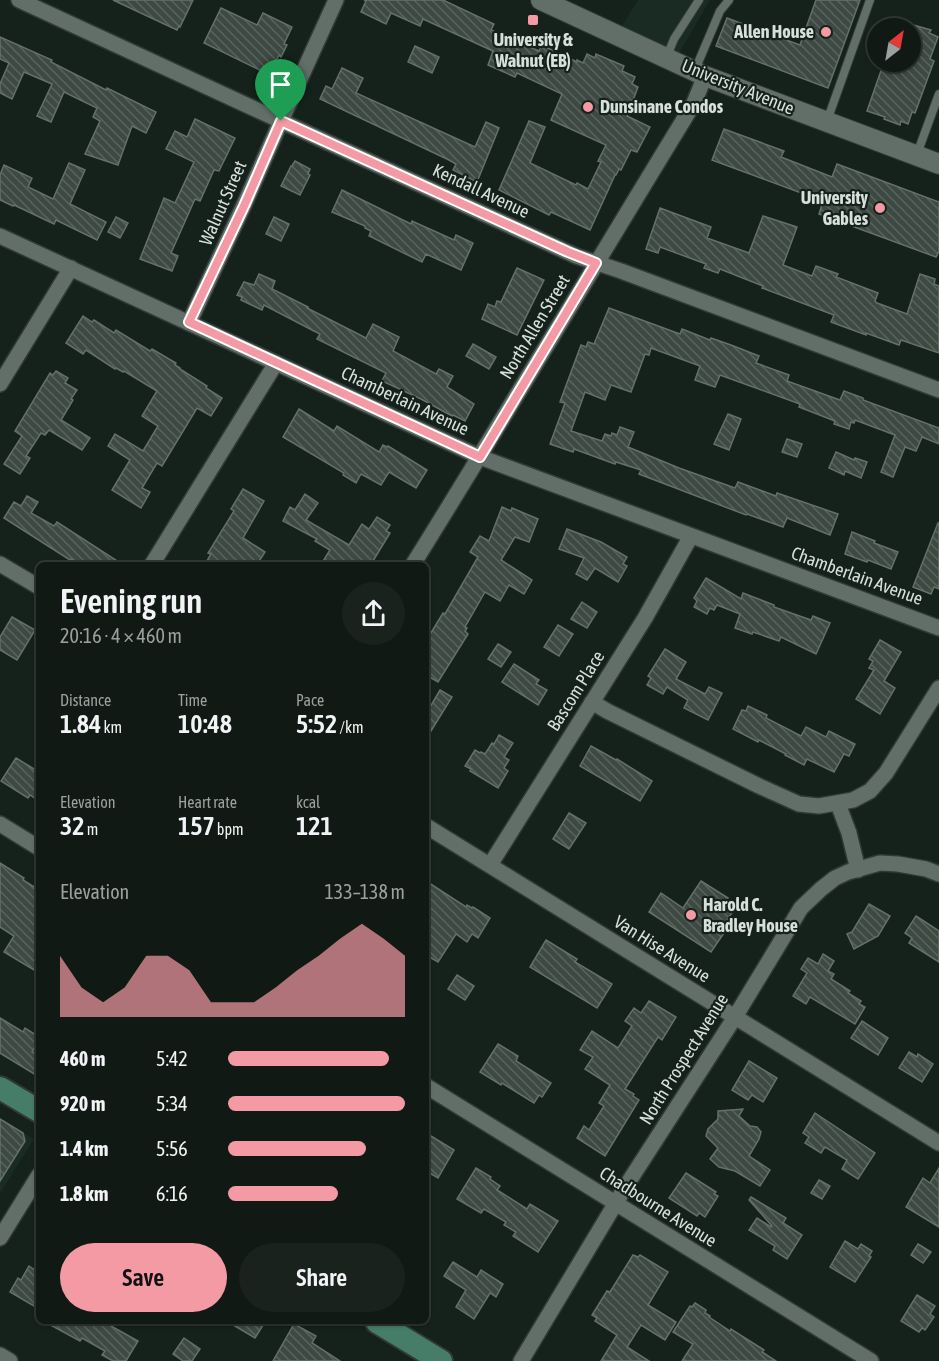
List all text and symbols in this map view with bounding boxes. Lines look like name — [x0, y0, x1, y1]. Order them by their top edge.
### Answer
marker: University & Walnut (EB) — [526, 13, 540, 27]
north arrow — [867, 18, 921, 72]
map controls — [867, 18, 921, 72]
place label: Allen House — [733, 21, 814, 42]
marker: Allen House — [819, 25, 833, 39]
place label: University & Walnut (EB) — [493, 29, 573, 71]
street label: University Avenue — [679, 54, 798, 119]
pin — [255, 59, 306, 121]
icon: arrive — [264, 68, 297, 101]
place label: Dunsinane Condos — [600, 96, 724, 117]
marker: Dunsinane Condos — [581, 100, 595, 114]
street label: Walnut Street — [195, 157, 250, 248]
street label: Kendall Avenue — [430, 159, 533, 222]
place label: University Gables — [801, 187, 869, 229]
marker: University Gables — [873, 201, 887, 215]
street label: North Allen Street — [495, 271, 574, 383]
street label: Chamberlain Avenue — [338, 362, 472, 439]
street label: Chamberlain Avenue — [789, 542, 926, 609]
text: Evening run — [60, 582, 202, 620]
button: share — [342, 582, 405, 645]
text: 20:16 · 4 × 460 m — [60, 624, 182, 647]
street label: Bascom Place — [543, 647, 608, 735]
text: Distance — [60, 691, 111, 709]
text: Time — [178, 691, 207, 709]
text: Pace — [296, 691, 324, 709]
text: 1.84 — [60, 709, 101, 739]
text: 10:48 — [178, 709, 232, 739]
text: 5:52 — [296, 709, 337, 739]
text: km — [101, 718, 122, 736]
text: /km — [337, 718, 363, 736]
text: Elevation — [60, 793, 115, 811]
text: Heart rate — [178, 793, 237, 811]
text: kcal — [296, 793, 320, 811]
text: 32 — [60, 811, 84, 841]
text: 157 — [178, 811, 215, 841]
text: 121 — [296, 811, 333, 841]
text: m — [84, 820, 98, 838]
text: bpm — [215, 820, 244, 838]
text: Elevation — [60, 880, 129, 903]
text: 133–138 m — [324, 880, 405, 903]
place label: Harold C. Bradley House — [703, 894, 798, 936]
marker: Harold C. Bradley House — [684, 908, 698, 922]
street label: Van Hise Avenue — [610, 911, 714, 986]
street label: North Prospect Avenue — [635, 989, 732, 1128]
text: 460 m — [60, 1047, 105, 1070]
text: 5:42 — [156, 1047, 188, 1070]
text: 920 m — [60, 1092, 105, 1115]
text: 5:34 — [156, 1092, 188, 1115]
text: 1.4 km — [60, 1137, 108, 1160]
text: 5:56 — [156, 1137, 188, 1160]
street label: Chadbourne Avenue — [596, 1162, 721, 1251]
text: 1.8 km — [60, 1182, 108, 1205]
text: 6:16 — [156, 1182, 188, 1205]
button: Save — [60, 1243, 227, 1312]
button: Share — [239, 1243, 405, 1312]

